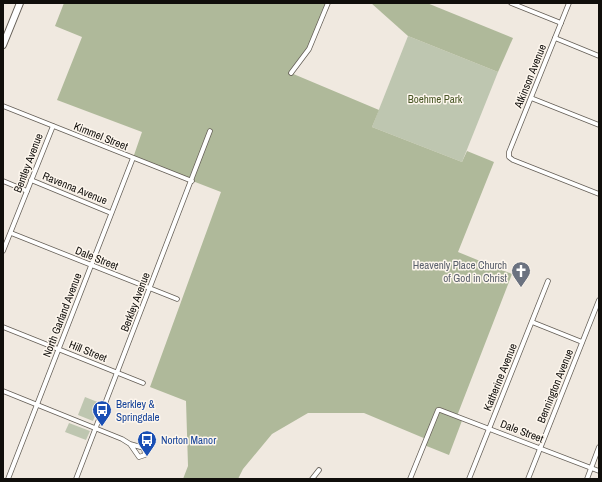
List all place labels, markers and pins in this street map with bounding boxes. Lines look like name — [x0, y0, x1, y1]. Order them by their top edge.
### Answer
place label: Heavenly Place Church of God in Christ — [413, 258, 507, 285]
church icon: Heavenly Place Church of God in Christ — [510, 260, 532, 288]
place label: Berkley & Springdale — [116, 397, 160, 424]
bus stop icon: Berkley & Springdale — [91, 399, 113, 427]
bus stop icon: Norton Manor — [136, 429, 158, 457]
place label: Norton Manor — [161, 433, 216, 447]

